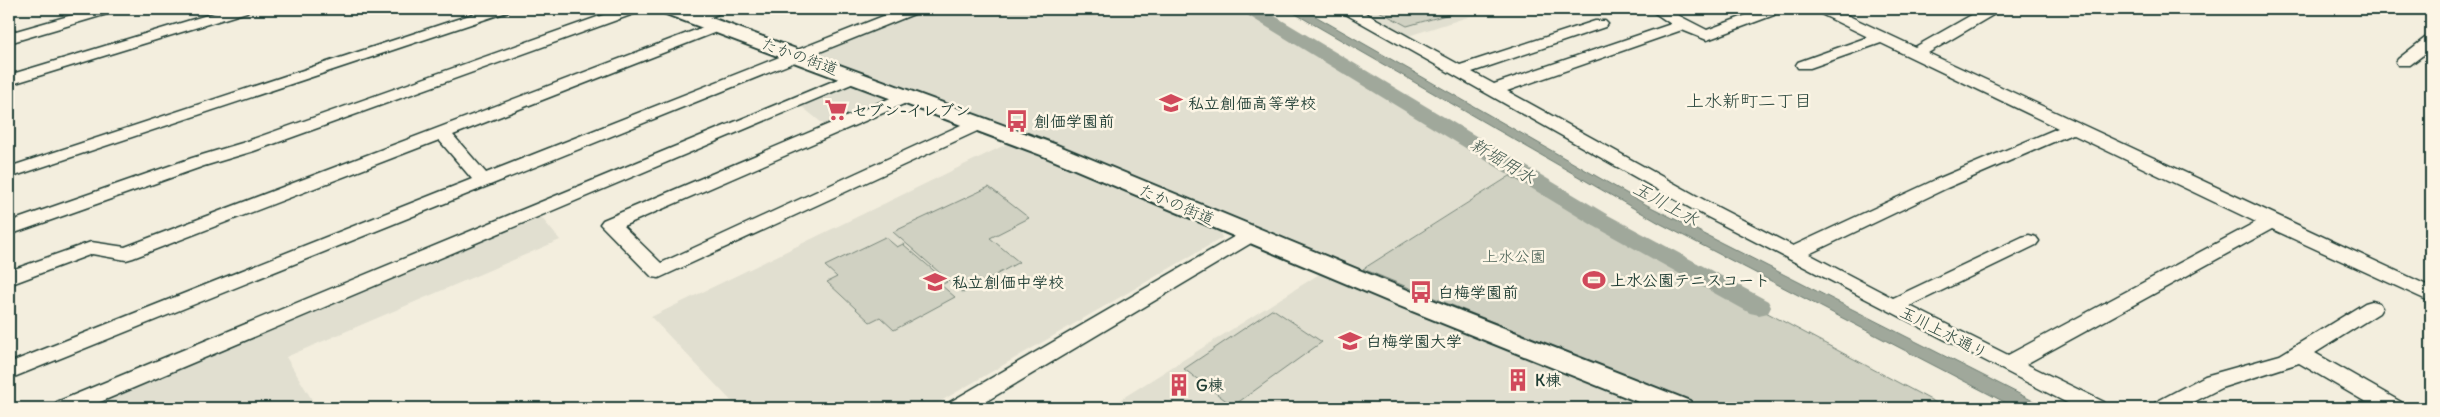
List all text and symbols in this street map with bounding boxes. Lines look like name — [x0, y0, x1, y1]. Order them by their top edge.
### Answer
street label: たかの街道 — [759, 33, 841, 79]
district label: 上水新町二丁目 — [1686, 89, 1812, 112]
school or university icon: 私立創価高等学校 — [1158, 90, 1184, 116]
place label: 私立創価高等学校 — [1188, 93, 1316, 113]
supermarket icon: セブン-イレブン — [823, 97, 849, 123]
place label: セブン-イレブン — [852, 100, 971, 120]
bus stop icon: 創価学園前 — [1004, 108, 1030, 134]
place label: 創価学園前 — [1034, 111, 1114, 131]
water label: 新堀用水 — [1466, 132, 1540, 189]
water label: 玉川上水 — [1629, 176, 1703, 231]
street label: たかの街道 — [1136, 179, 1218, 229]
park label: 上水公園 — [1482, 246, 1546, 266]
sports icon: 上水公園テニスコート — [1581, 267, 1607, 293]
school or university icon: 私立創価中学校 — [922, 269, 948, 295]
place label: 上水公園テニスコート — [1610, 270, 1770, 290]
place label: 私立創価中学校 — [952, 272, 1064, 292]
bus stop icon: 白梅学園前 — [1408, 279, 1434, 305]
place label: 白梅学園前 — [1438, 282, 1518, 302]
street label: 玉川上水通り — [1897, 301, 1991, 363]
school or university icon: 白梅学園大学 — [1337, 328, 1363, 354]
place label: 白梅学園大学 — [1366, 331, 1462, 351]
building icon: K棟 — [1505, 367, 1531, 393]
place label: K棟 — [1535, 370, 1562, 390]
building icon: G棟 — [1166, 372, 1192, 398]
place label: G棟 — [1196, 375, 1225, 395]

